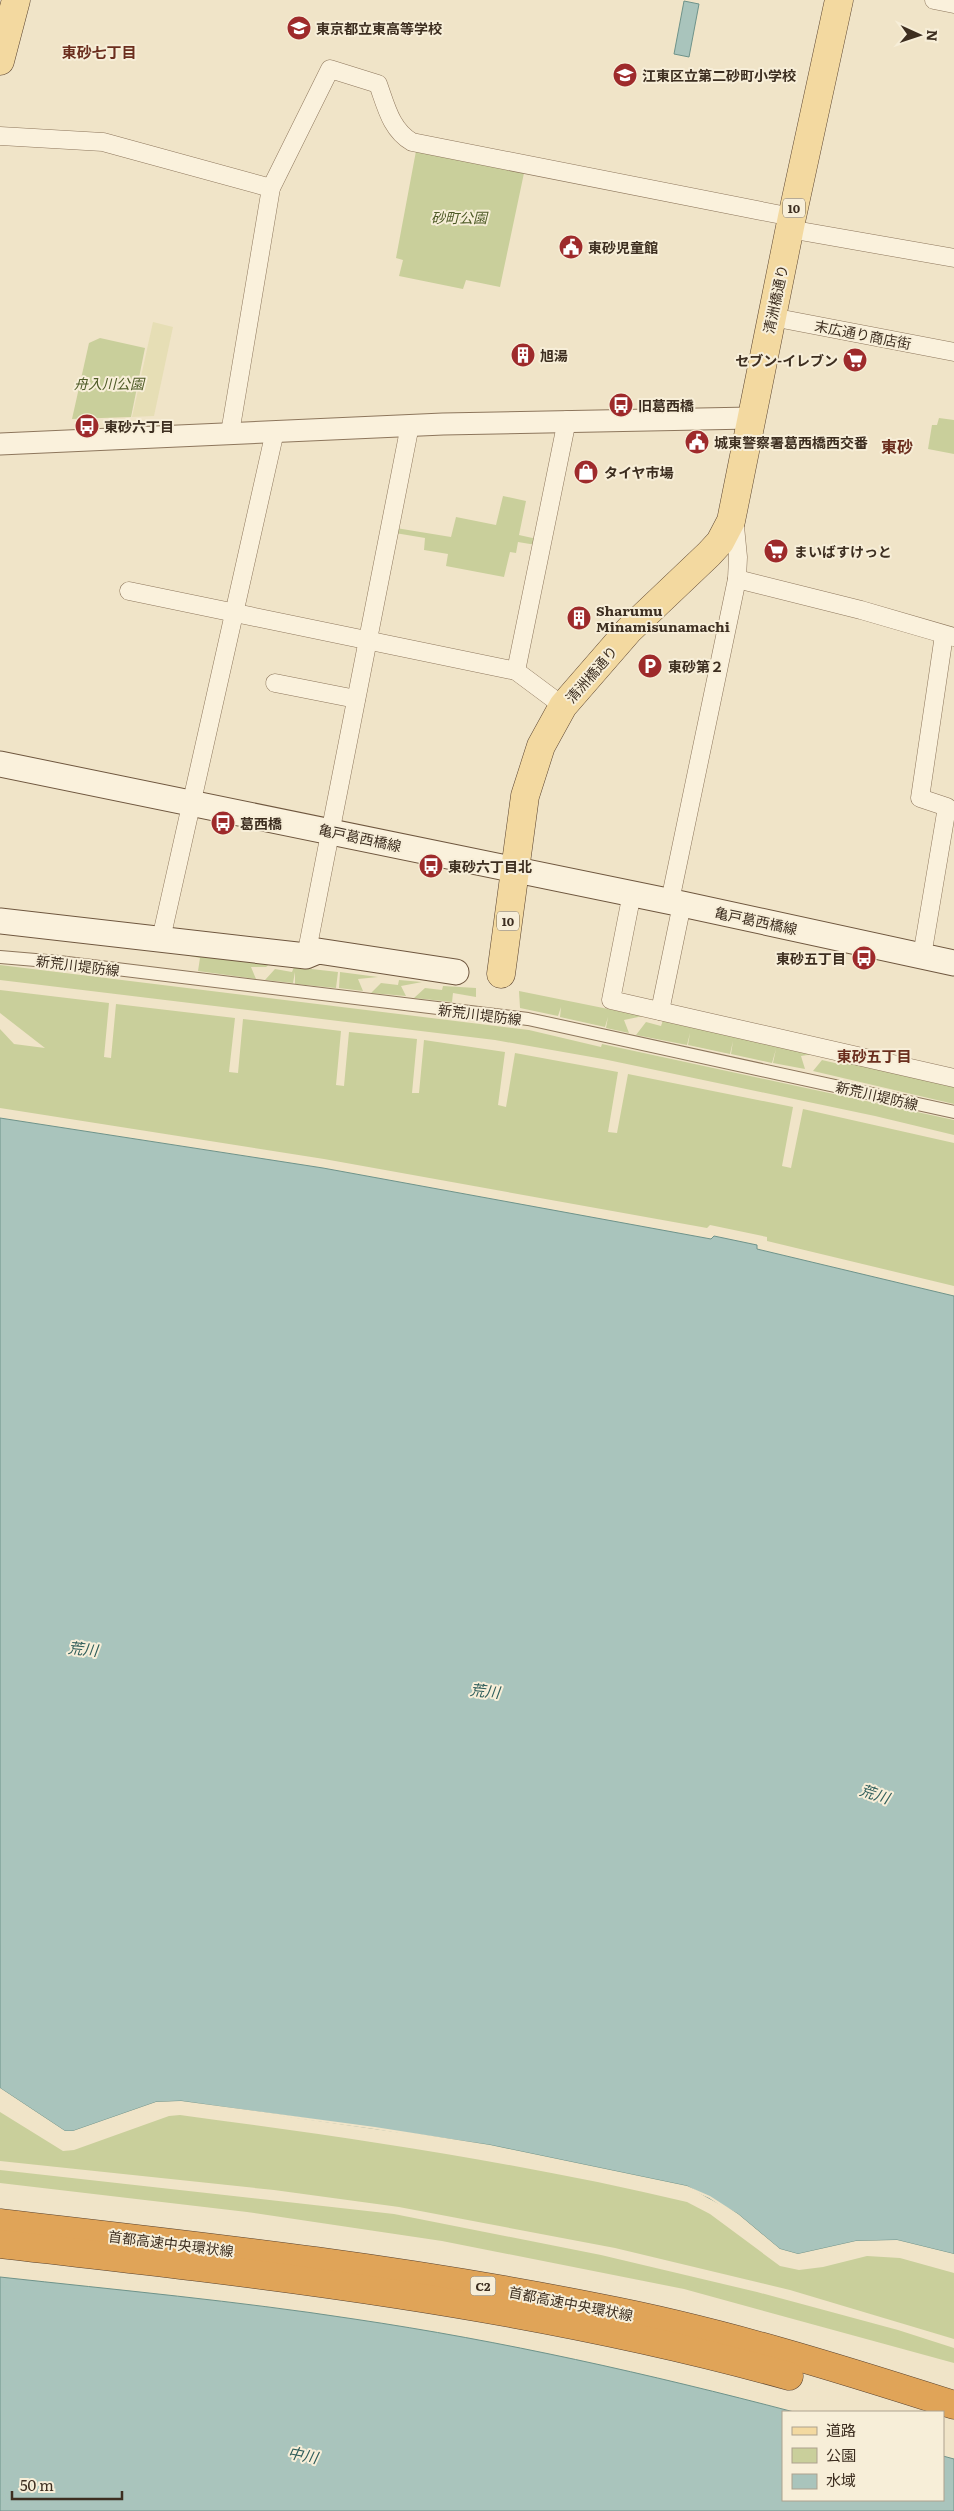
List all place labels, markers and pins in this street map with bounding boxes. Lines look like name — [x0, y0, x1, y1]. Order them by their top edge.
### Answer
school or university icon: 東京都立東高等学校 — [286, 15, 312, 41]
place label: 東京都立東高等学校 — [316, 18, 442, 38]
school or university icon: 江東区立第二砂町小学校 — [612, 62, 638, 88]
place label: 江東区立第二砂町小学校 — [642, 65, 796, 85]
public building icon: 東砂児童館 — [558, 234, 584, 260]
place label: 東砂児童館 — [588, 237, 658, 257]
building icon: 旭湯 — [510, 342, 536, 368]
place label: 旭湯 — [540, 345, 568, 365]
supermarket icon: セブン-イレブン — [842, 347, 868, 373]
place label: セブン-イレブン — [735, 350, 838, 370]
bus stop icon: 旧葛西橋 — [608, 392, 634, 418]
place label: 旧葛西橋 — [638, 395, 694, 415]
bus stop icon: 東砂六丁目 — [74, 413, 100, 439]
place label: 東砂六丁目 — [104, 416, 174, 436]
public building icon: 城東警察署葛西橋西交番 — [684, 429, 710, 455]
place label: 城東警察署葛西橋西交番 — [714, 432, 868, 452]
shop icon: タイヤ市場 — [573, 459, 599, 485]
place label: タイヤ市場 — [604, 462, 674, 482]
supermarket icon: まいばすけっと — [763, 538, 789, 564]
place label: まいばすけっと — [794, 541, 892, 561]
place label: Sharumu Minamisunamachi — [596, 600, 730, 636]
building icon: Sharumu Minamisunamachi — [566, 605, 592, 631]
parking icon: 東砂第２ — [637, 653, 663, 679]
place label: 東砂第２ — [668, 656, 724, 676]
bus stop icon: 葛西橋 — [210, 810, 236, 836]
place label: 葛西橋 — [240, 813, 282, 833]
bus stop icon: 東砂六丁目北 — [418, 853, 444, 879]
place label: 東砂六丁目北 — [448, 856, 532, 876]
bus stop icon: 東砂五丁目 — [851, 945, 877, 971]
place label: 東砂五丁目 — [776, 948, 846, 968]

